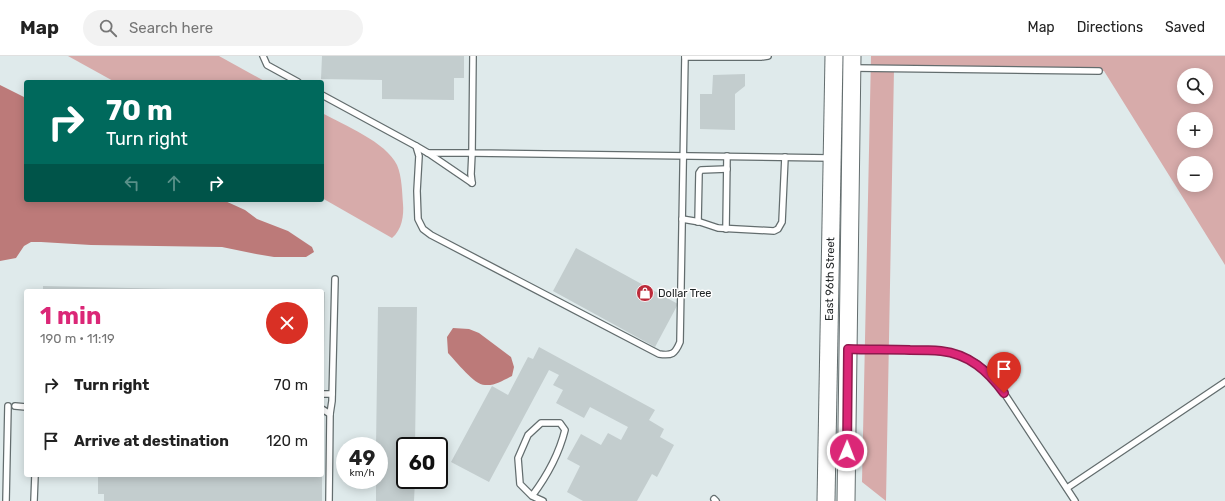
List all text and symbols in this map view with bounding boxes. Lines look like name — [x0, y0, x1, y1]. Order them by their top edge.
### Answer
search box — [83, 10, 363, 46]
text: Map — [20, 16, 59, 39]
icon: search — [97, 17, 119, 39]
text: Search here — [129, 19, 213, 37]
text: Map — [1028, 19, 1055, 36]
text: Directions — [1077, 19, 1143, 36]
text: Saved — [1165, 19, 1205, 36]
map controls — [1177, 68, 1213, 192]
button: search — [1177, 68, 1213, 104]
text: 70 m — [106, 94, 173, 127]
icon: right — [40, 96, 92, 148]
button: + — [1177, 112, 1213, 148]
text: Turn right — [106, 128, 188, 150]
button: − — [1177, 156, 1213, 192]
icon: left — [121, 172, 143, 194]
icon: ahead — [163, 172, 185, 194]
icon: right — [205, 172, 227, 194]
street label: East 96th Street — [823, 236, 837, 321]
shop icon: Dollar Tree — [635, 283, 655, 303]
place label: Dollar Tree — [658, 287, 712, 300]
text: 1 min — [40, 302, 101, 330]
button: close — [266, 302, 308, 344]
text: 190 m · 11:19 — [40, 331, 115, 346]
pin — [987, 352, 1021, 393]
icon: arrive — [993, 358, 1015, 380]
icon: right — [40, 374, 62, 396]
text: Turn right — [74, 376, 149, 394]
text: 70 m — [274, 376, 308, 394]
icon: arrive — [40, 430, 62, 452]
position arrow — [826, 430, 868, 472]
text: Arrive at destination — [74, 432, 229, 450]
text: 120 m — [266, 432, 308, 450]
speed limit sign: 60 — [396, 437, 448, 489]
text: 49 — [349, 446, 375, 470]
text: km/h — [350, 467, 374, 479]

